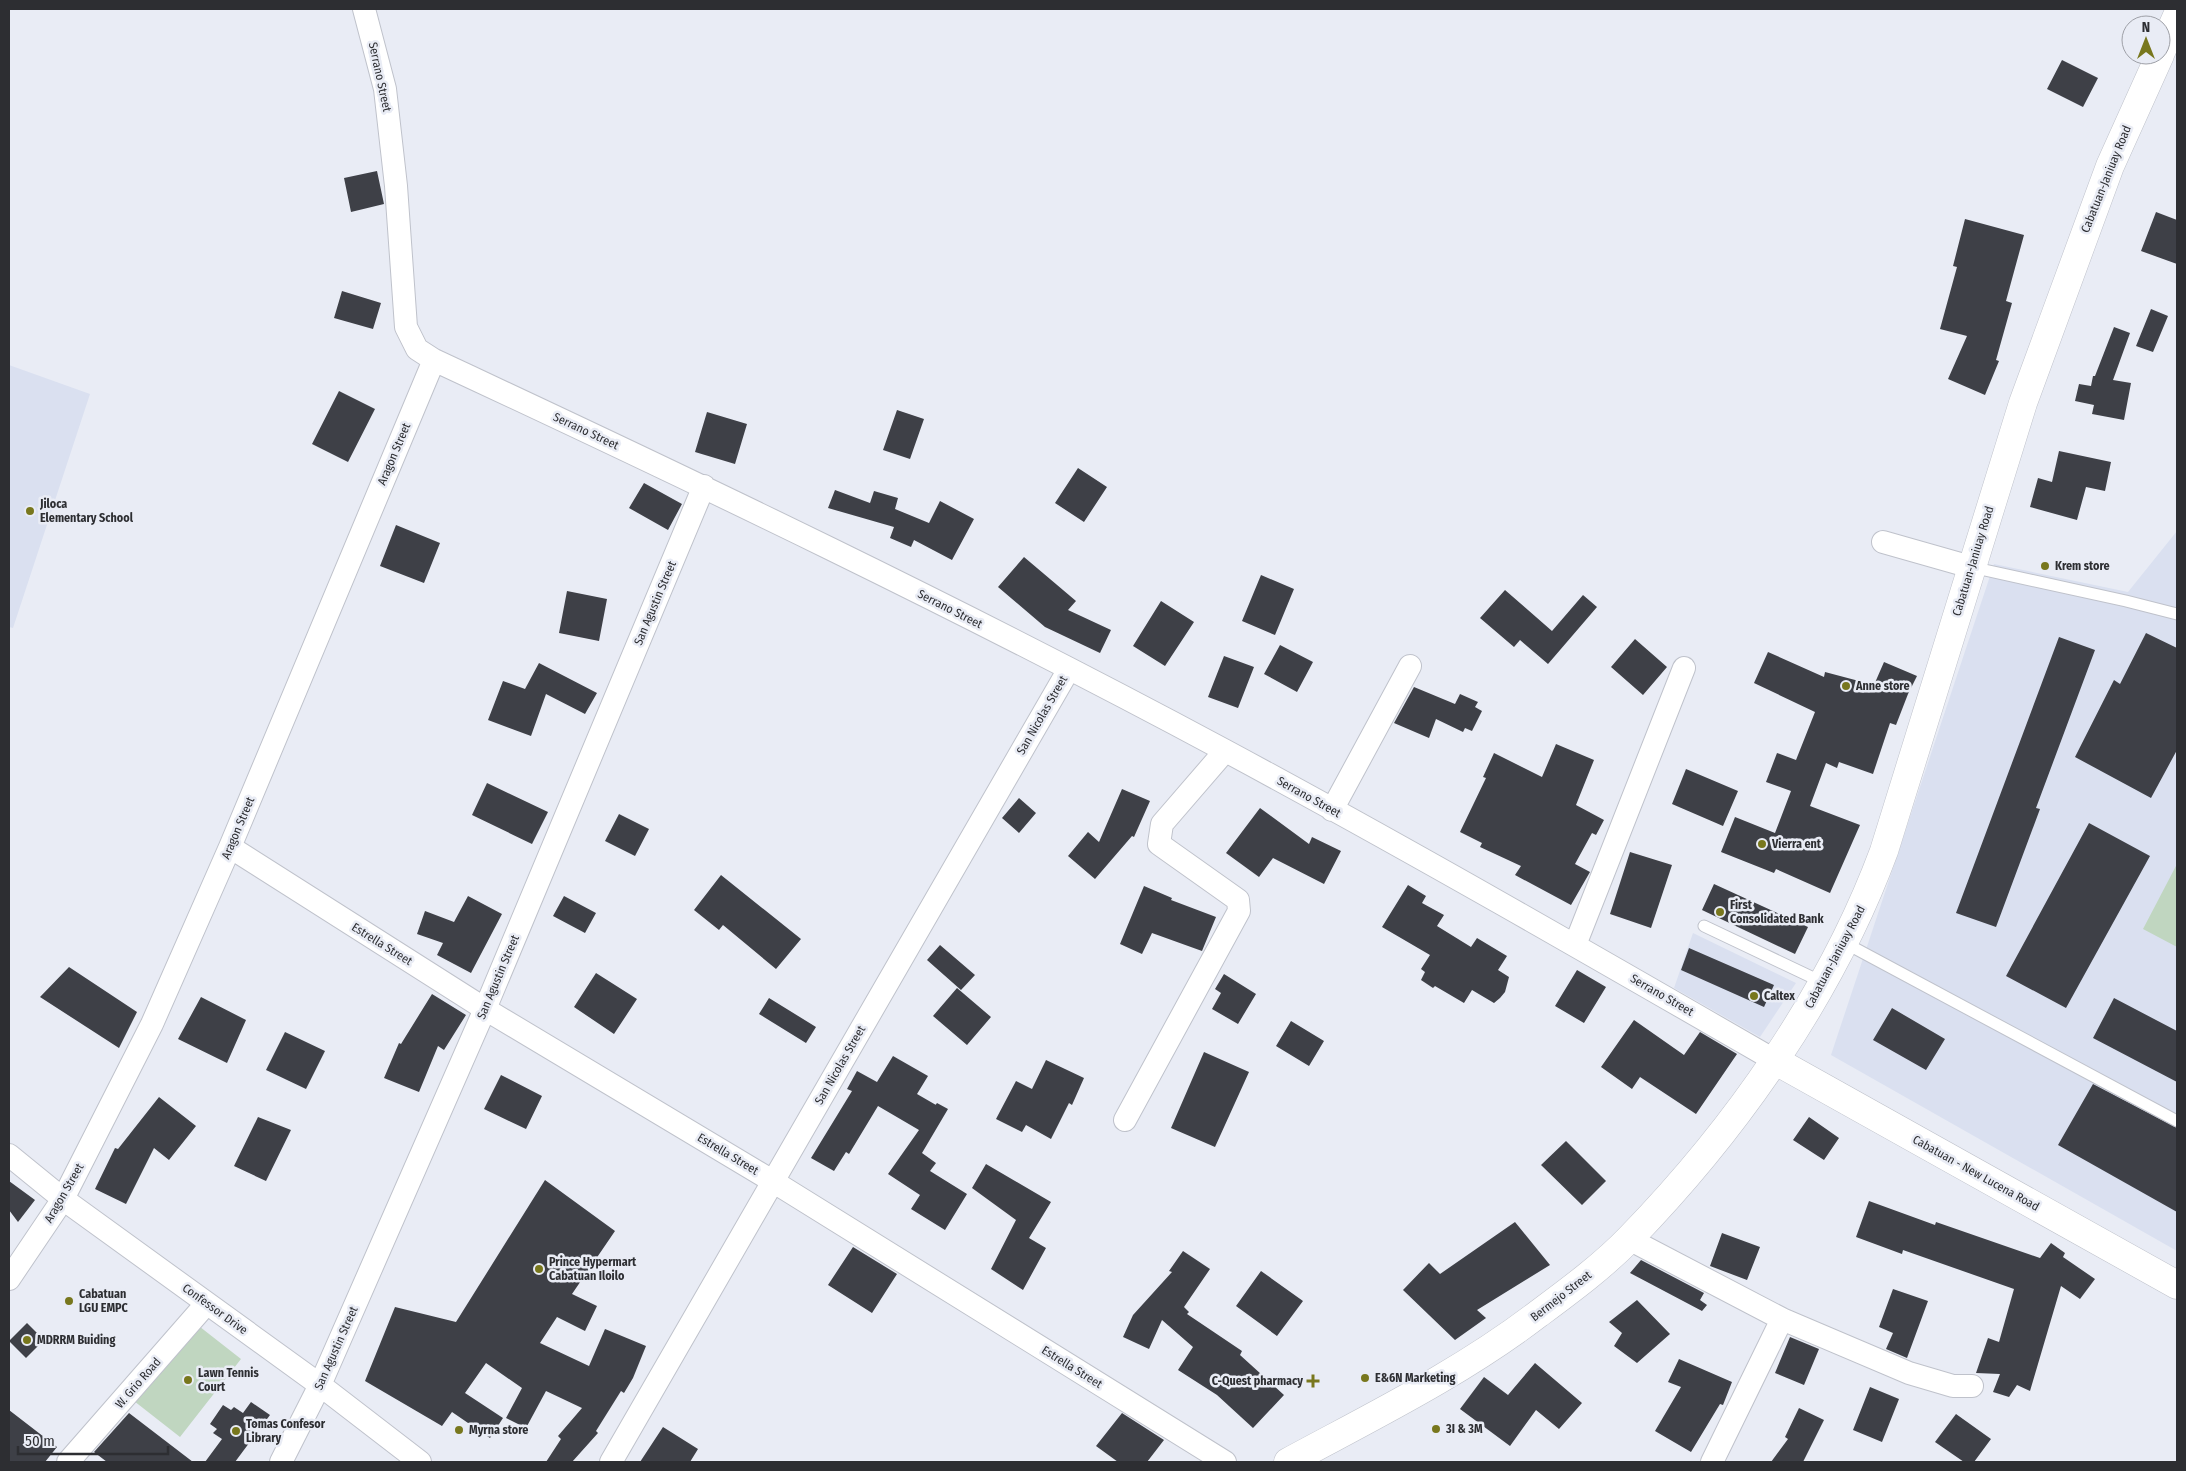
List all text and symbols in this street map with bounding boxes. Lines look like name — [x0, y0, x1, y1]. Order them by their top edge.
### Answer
north arrow — [2121, 15, 2171, 65]
text: N — [2142, 19, 2150, 36]
street label: Serrano Street — [366, 41, 394, 113]
street label: Cabatuan-Janiuay Road — [2078, 123, 2134, 235]
street label: Serrano Street — [551, 410, 621, 452]
street label: Aragon Street — [375, 421, 413, 487]
place label: Jiloca Elementary School — [39, 497, 134, 525]
street label: Cabatuan-Janiuay Road — [1950, 504, 1996, 618]
marker: Jiloca Elementary School — [24, 505, 36, 517]
street label: San Agustin Street — [631, 559, 679, 647]
place label: Krem store — [2055, 559, 2110, 573]
marker: Krem store — [2039, 560, 2051, 572]
street label: Serrano Street — [915, 587, 985, 631]
street label: San Nicolas Street — [1014, 673, 1070, 757]
place label: Anne store — [1855, 679, 1910, 693]
marker: Anne store — [1840, 680, 1852, 692]
street label: Serrano Street — [1275, 774, 1343, 820]
street label: Aragon Street — [219, 795, 257, 861]
place label: Vierra ent — [1771, 837, 1822, 851]
marker: Vierra ent — [1756, 838, 1768, 850]
place label: First Consolidated Bank — [1730, 898, 1824, 926]
street label: Cabatuan-Janiuay Road — [1802, 903, 1868, 1011]
marker: First Consolidated Bank — [1714, 906, 1726, 918]
street label: Estrella Street — [349, 920, 415, 968]
street label: San Agustin Street — [474, 933, 522, 1021]
street label: Serrano Street — [1628, 971, 1696, 1019]
place label: Caltex — [1764, 989, 1795, 1003]
marker: Caltex — [1748, 990, 1760, 1002]
street label: San Nicolas Street — [812, 1023, 868, 1107]
street label: Estrella Street — [695, 1130, 761, 1178]
street label: Cabatuan - New Lucena Road — [1910, 1132, 2042, 1214]
street label: Aragon Street — [41, 1161, 87, 1225]
place label: Prince Hypermart Cabatuan Iloilo — [549, 1255, 637, 1283]
marker: Prince Hypermart Cabatuan Iloilo — [533, 1263, 545, 1275]
street label: Bermejo Street — [1528, 1268, 1594, 1324]
street label: Confessor Drive — [180, 1281, 250, 1337]
place label: Cabatuan LGU EMPC — [79, 1287, 129, 1315]
marker: Cabatuan LGU EMPC — [63, 1295, 75, 1307]
street label: San Agustin Street — [311, 1304, 361, 1392]
place label: MDRRM Buiding — [37, 1333, 115, 1347]
marker: MDRRM Buiding — [21, 1334, 33, 1346]
street label: Estrella Street — [1039, 1343, 1105, 1391]
street label: W. Grio Road — [112, 1355, 164, 1411]
place label: Lawn Tennis Court — [198, 1366, 259, 1394]
place label: E&6N Marketing — [1375, 1371, 1456, 1385]
marker: E&6N Marketing — [1359, 1372, 1371, 1384]
marker: Lawn Tennis Court — [182, 1374, 194, 1386]
place label: C-Quest pharmacy — [1212, 1374, 1303, 1388]
marker: C-Quest pharmacy — [1307, 1375, 1319, 1387]
place label: Tomas Confesor Library — [246, 1417, 326, 1445]
place label: 3I & 3M — [1445, 1422, 1483, 1436]
place label: Myrna store — [469, 1423, 528, 1437]
marker: 3I & 3M — [1430, 1423, 1442, 1435]
scale bar — [18, 1424, 168, 1456]
marker: Myrna store — [453, 1424, 465, 1436]
marker: Tomas Confesor Library — [230, 1425, 242, 1437]
text: 50 m — [25, 1432, 55, 1450]

